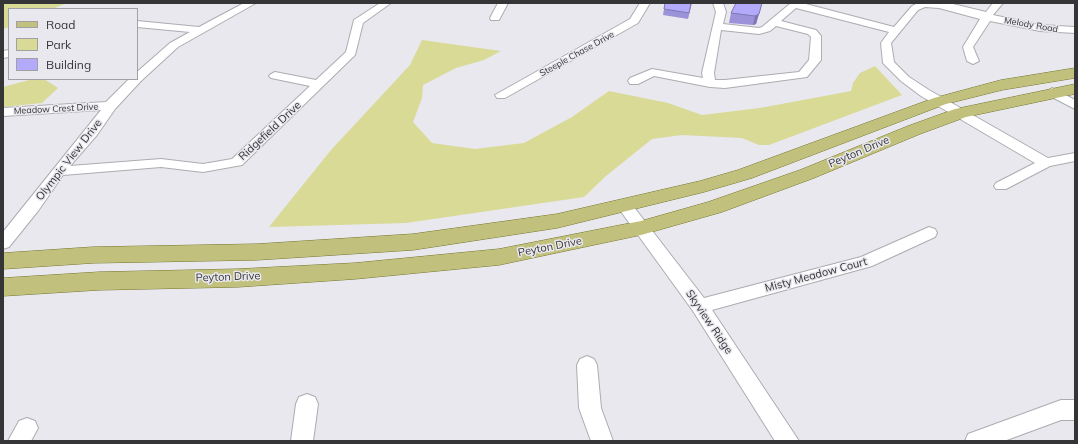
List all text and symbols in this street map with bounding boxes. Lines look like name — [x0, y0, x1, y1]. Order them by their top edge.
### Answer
legend — [8, 8, 138, 80]
street label: Melody Road — [1003, 15, 1059, 35]
text: Road — [46, 17, 75, 32]
street label: Steeple Chase Drive — [538, 29, 616, 79]
text: Park — [46, 37, 71, 52]
text: Building — [46, 57, 91, 72]
street label: Ridgefield Drive — [236, 99, 304, 163]
street label: Meadow Crest Drive — [13, 101, 99, 117]
street label: Olympic View Drive — [33, 117, 105, 203]
street label: Peyton Drive — [827, 133, 891, 171]
street label: Peyton Drive — [517, 234, 583, 260]
street label: Misty Meadow Court — [763, 255, 869, 295]
street label: Peyton Drive — [195, 269, 261, 285]
street label: Skyview Ridge — [683, 287, 735, 357]

